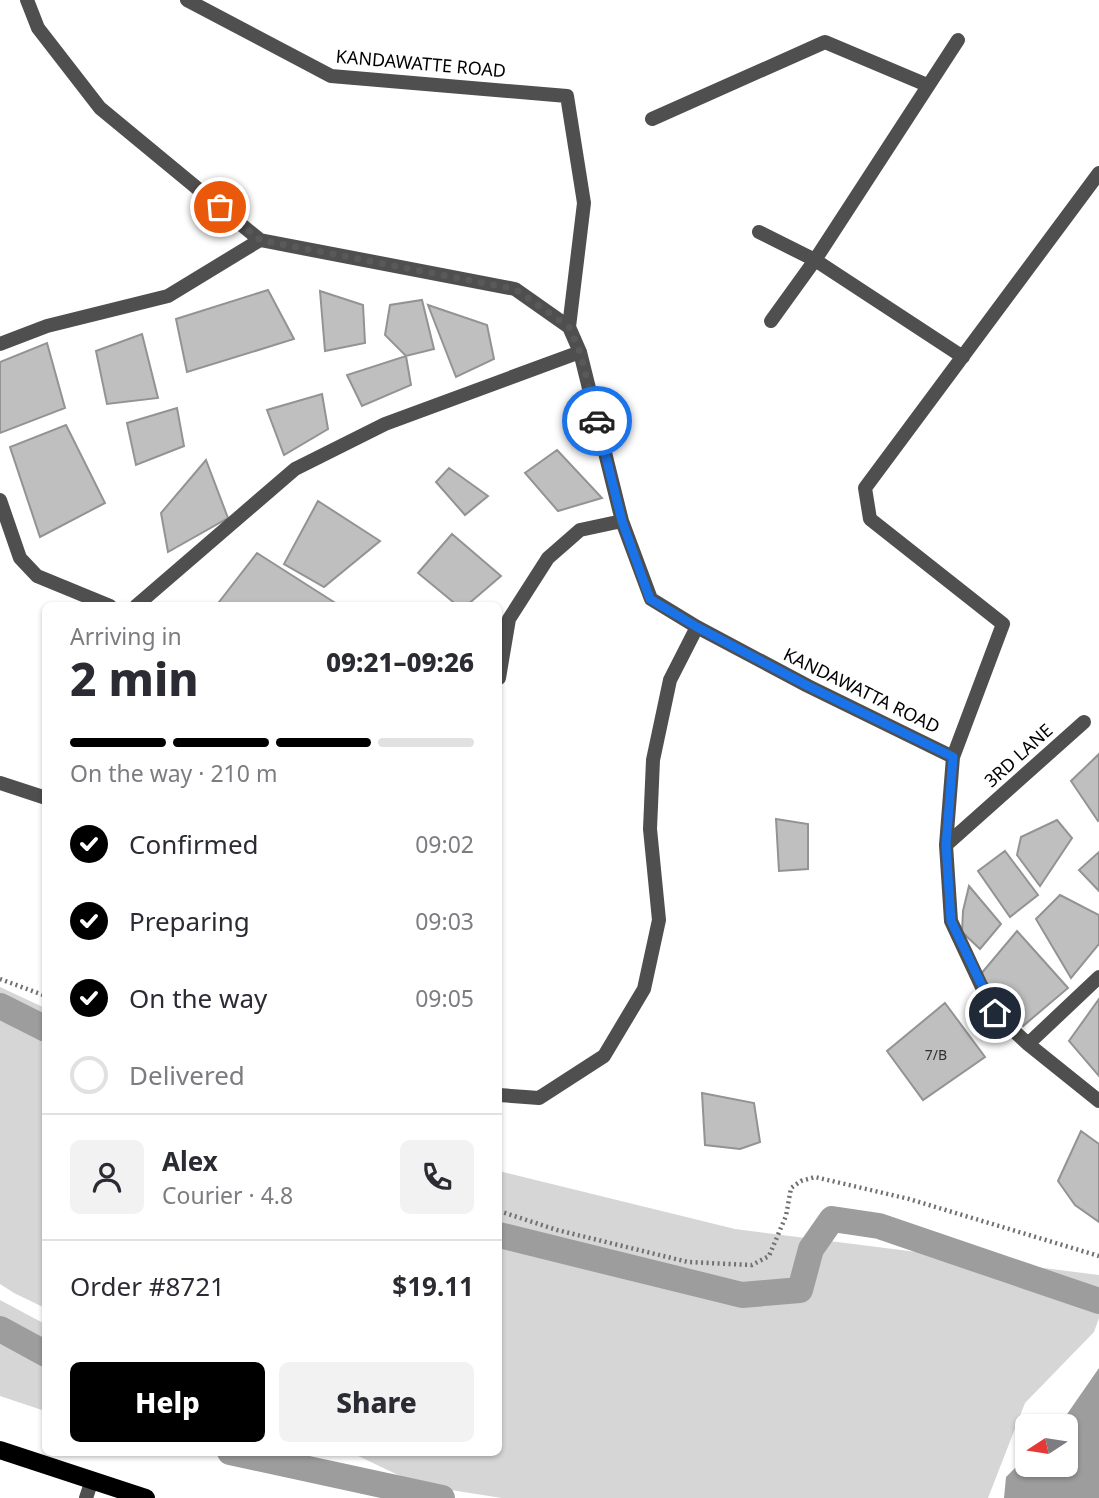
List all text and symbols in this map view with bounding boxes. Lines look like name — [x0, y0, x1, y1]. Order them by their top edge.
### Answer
street label: KANDAWATTE ROAD — [335, 44, 507, 82]
pin — [190, 177, 250, 237]
icon: bag — [201, 188, 239, 226]
courier — [562, 386, 632, 456]
icon: car — [578, 402, 616, 440]
text: Arriving in — [70, 620, 182, 652]
street label: KANDAWATTA ROAD — [780, 642, 944, 738]
text: 09:21–09:26 — [326, 644, 474, 680]
text: 2 min — [70, 647, 199, 709]
street label: 3RD LANE — [979, 718, 1057, 792]
text: On the way · 210 m — [70, 757, 277, 789]
icon: check — [70, 825, 108, 863]
text: Confirmed — [129, 826, 259, 862]
text: 09:02 — [415, 828, 474, 860]
icon: check — [70, 902, 108, 940]
text: Preparing — [129, 903, 250, 939]
text: 09:03 — [415, 905, 474, 937]
icon: check — [70, 979, 108, 1017]
text: On the way — [129, 980, 267, 1016]
text: 09:05 — [415, 982, 474, 1014]
pin — [965, 983, 1025, 1043]
icon: home — [976, 994, 1014, 1032]
house number: 7/B — [925, 1045, 947, 1064]
text: Delivered — [129, 1057, 245, 1093]
button: person — [70, 1140, 144, 1214]
button: phone — [400, 1140, 474, 1214]
text: Alex — [162, 1143, 218, 1179]
text: Courier · 4.8 — [162, 1179, 293, 1211]
text: Order #8721 — [70, 1268, 225, 1304]
text: $19.11 — [392, 1268, 474, 1304]
button: Help — [70, 1362, 265, 1442]
button: Share — [279, 1362, 474, 1442]
north arrow — [1015, 1414, 1078, 1477]
map controls — [1015, 1414, 1078, 1477]

